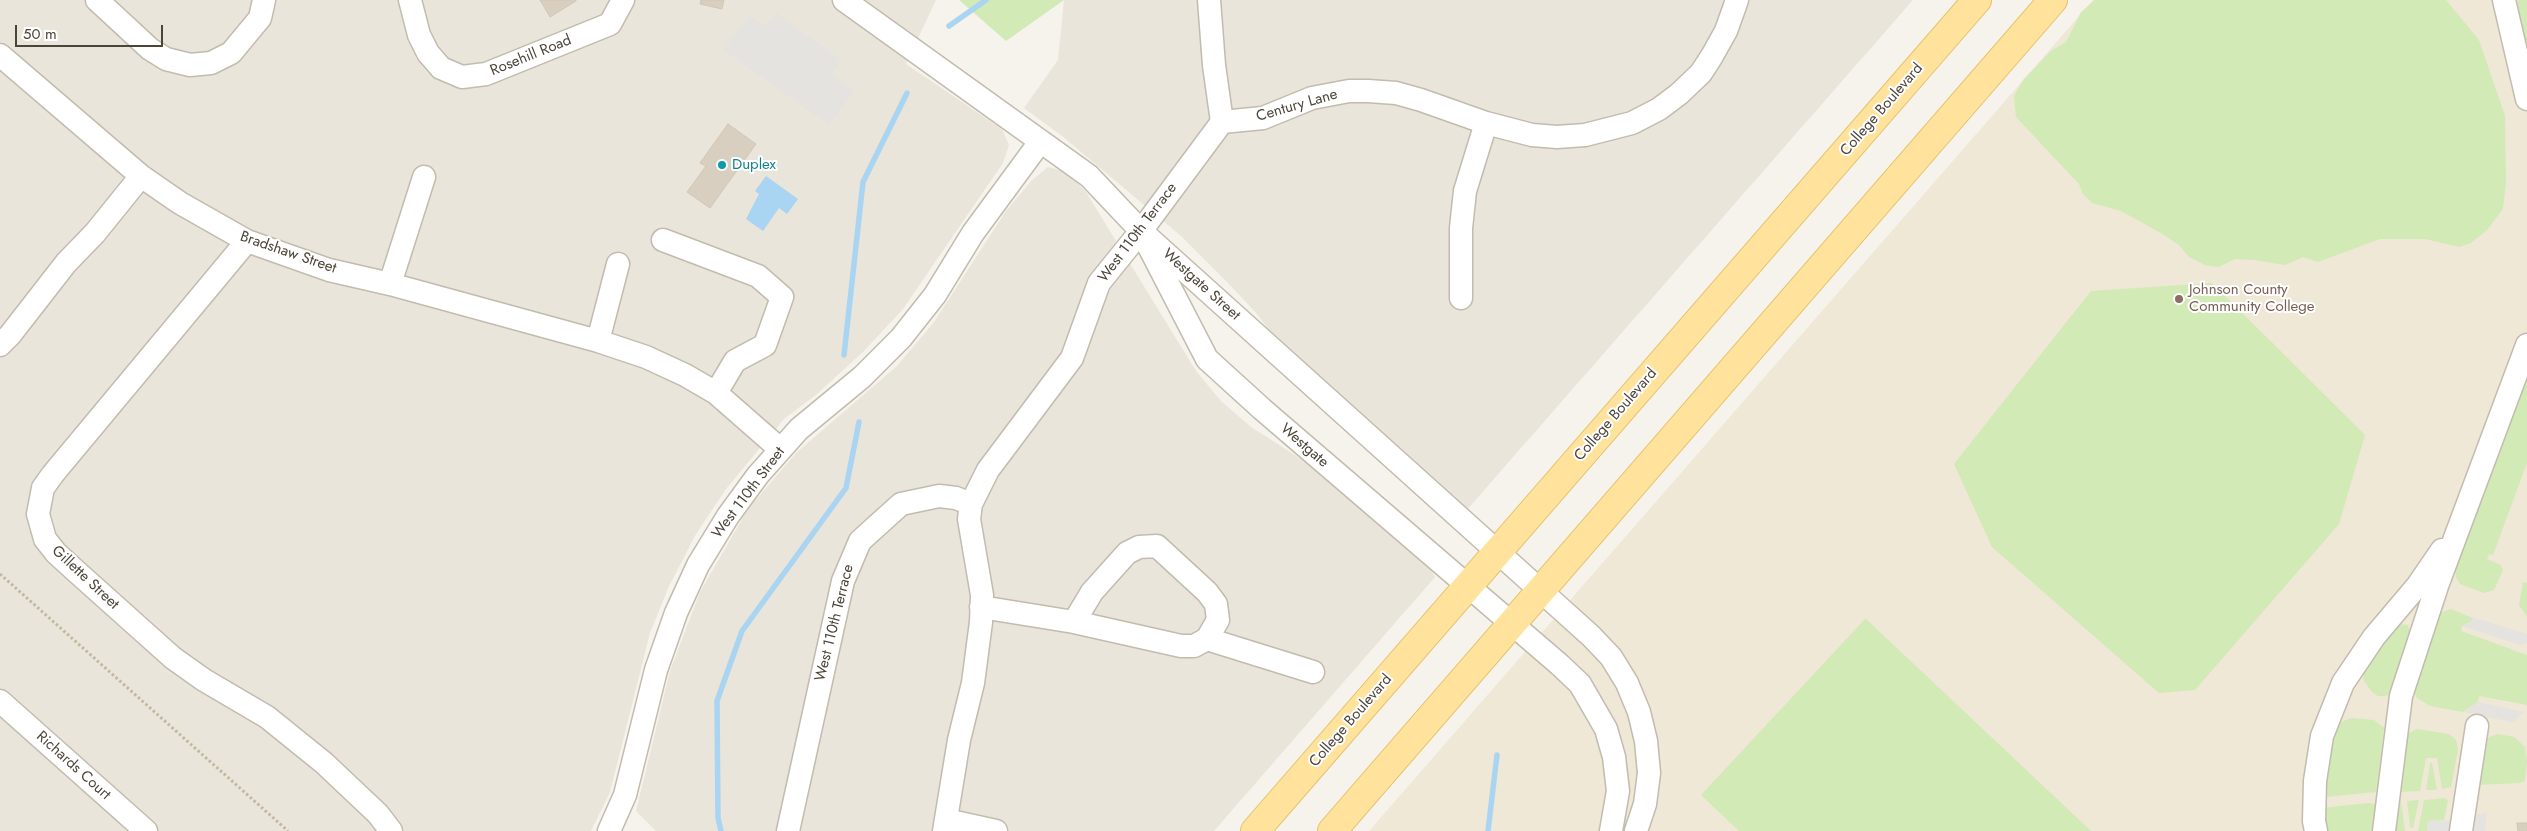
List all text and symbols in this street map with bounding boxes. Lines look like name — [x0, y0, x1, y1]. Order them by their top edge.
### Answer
scale bar — [18, 15, 165, 47]
text: 50 m — [23, 23, 57, 45]
street label: Rosehill Road — [488, 32, 574, 80]
street label: College Boulevard — [1837, 60, 1927, 160]
street label: Century Lane — [1254, 86, 1340, 126]
place label: Duplex — [732, 156, 776, 174]
marker: Duplex — [716, 159, 728, 171]
street label: West 110th Terrace — [1095, 180, 1181, 286]
street label: Bradshaw Street — [237, 228, 339, 278]
street label: Westgate Street — [1158, 245, 1244, 325]
place label: Johnson County Community College — [2189, 281, 2315, 316]
marker: Johnson County Community College — [2173, 293, 2185, 305]
street label: College Boulevard — [1571, 365, 1661, 465]
street label: Westgate — [1276, 420, 1332, 472]
street label: West 110th Street — [709, 444, 789, 542]
street label: Gillette Street — [48, 542, 122, 614]
street label: West 110th Terrace — [812, 563, 858, 683]
street label: College Boulevard — [1306, 671, 1396, 771]
street label: Richards Court — [32, 728, 114, 804]

